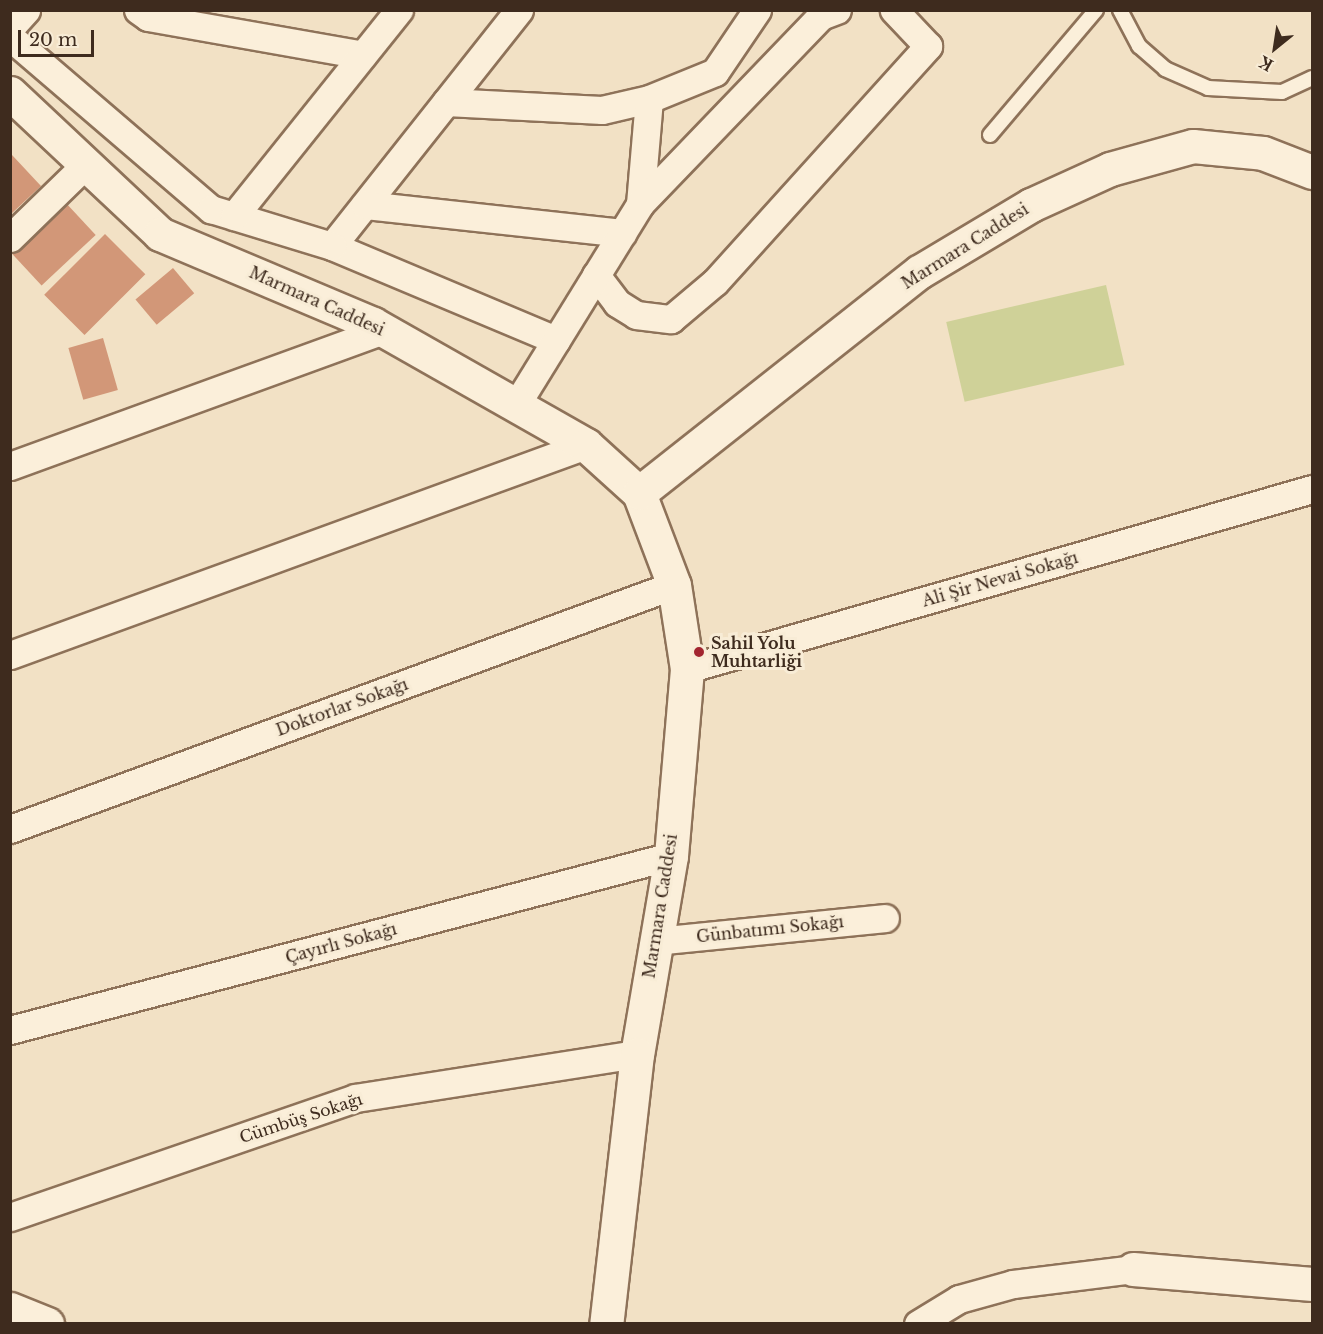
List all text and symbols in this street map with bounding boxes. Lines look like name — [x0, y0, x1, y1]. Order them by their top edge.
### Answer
scale bar — [21, 18, 98, 56]
north arrow — [1245, 18, 1305, 78]
text: 20 m — [29, 29, 77, 51]
text: K — [1255, 52, 1277, 76]
street label: Marmara Caddesi — [898, 199, 1032, 293]
street label: Marmara Caddesi — [246, 262, 388, 340]
street label: Ali Şir Nevai Sokağı — [920, 548, 1080, 610]
place label: Sahil Yolu Muhtarliği — [711, 633, 802, 671]
marker: Sahil Yolu Muhtarliği — [692, 645, 706, 659]
street label: Doktorlar Sokağı — [273, 674, 411, 740]
street label: Marmara Caddesi — [639, 832, 681, 980]
street label: Günbatımı Sokağı — [695, 912, 845, 946]
street label: Çayırlı Sokağı — [283, 919, 399, 967]
street label: Cümbüş Sokağı — [237, 1089, 365, 1147]

